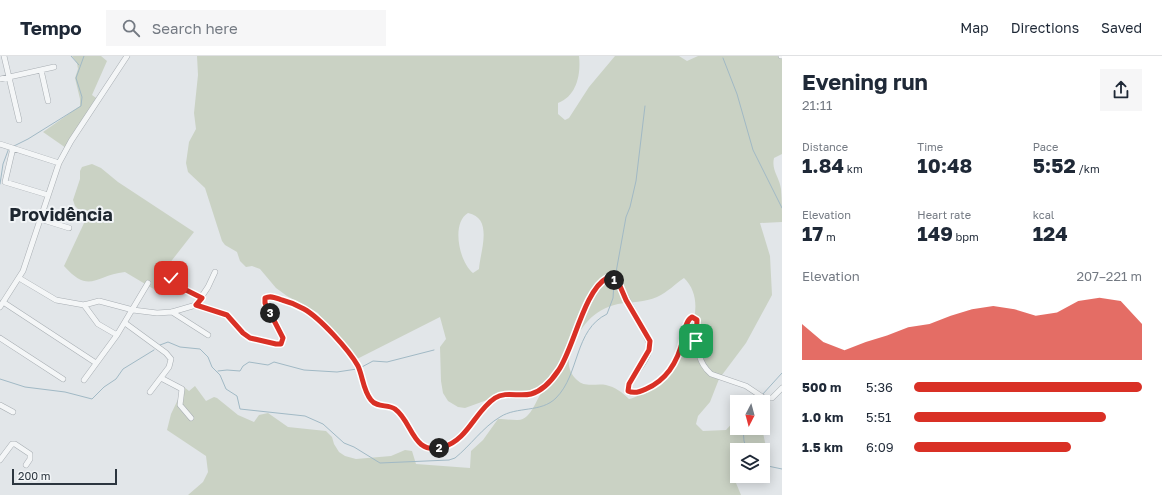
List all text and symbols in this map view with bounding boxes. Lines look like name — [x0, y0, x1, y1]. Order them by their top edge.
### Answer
search box — [106, 10, 386, 46]
text: Tempo — [20, 16, 82, 39]
icon: search — [120, 17, 142, 39]
text: Search here — [152, 19, 238, 37]
text: Map — [960, 19, 989, 36]
text: Directions — [1011, 19, 1079, 36]
text: Saved — [1101, 19, 1142, 36]
text: Evening run — [802, 68, 928, 95]
button: share — [1100, 69, 1142, 111]
text: 21:11 — [802, 97, 832, 113]
text: Distance — [802, 140, 848, 153]
text: Time — [917, 140, 943, 153]
text: Pace — [1033, 140, 1058, 153]
text: 1.84 — [802, 153, 844, 177]
text: 10:48 — [917, 153, 972, 177]
text: 5:52 — [1033, 153, 1076, 177]
text: km — [844, 162, 863, 175]
text: /km — [1076, 162, 1100, 175]
district label: Providência — [9, 203, 113, 225]
text: Elevation — [802, 208, 851, 221]
text: Heart rate — [917, 208, 971, 221]
text: kcal — [1033, 208, 1054, 221]
text: 17 — [802, 221, 823, 245]
text: 149 — [917, 221, 953, 245]
text: 124 — [1033, 221, 1068, 245]
text: m — [823, 230, 836, 243]
text: bpm — [953, 230, 979, 243]
pin — [154, 261, 188, 295]
icon: check — [160, 267, 182, 289]
text: Elevation — [802, 268, 860, 284]
text: 207–221 m — [1076, 268, 1142, 284]
pin: 1 — [604, 270, 624, 290]
text: 1 — [611, 273, 617, 286]
pin: 3 — [260, 303, 280, 323]
text: 3 — [267, 306, 273, 319]
pin — [679, 324, 713, 358]
icon: arrive — [685, 330, 707, 352]
text: 500 m — [802, 379, 841, 395]
text: 5:36 — [866, 379, 893, 395]
north arrow — [730, 395, 770, 435]
map controls — [730, 395, 770, 483]
text: 1.0 km — [802, 409, 843, 425]
text: 5:51 — [866, 409, 891, 425]
pin: 2 — [429, 438, 449, 458]
text: 1.5 km — [802, 439, 843, 455]
text: 6:09 — [866, 439, 894, 455]
text: 2 — [436, 441, 442, 454]
button: layers — [730, 443, 770, 483]
scale bar — [12, 467, 117, 486]
text: 200 m — [18, 469, 51, 482]

